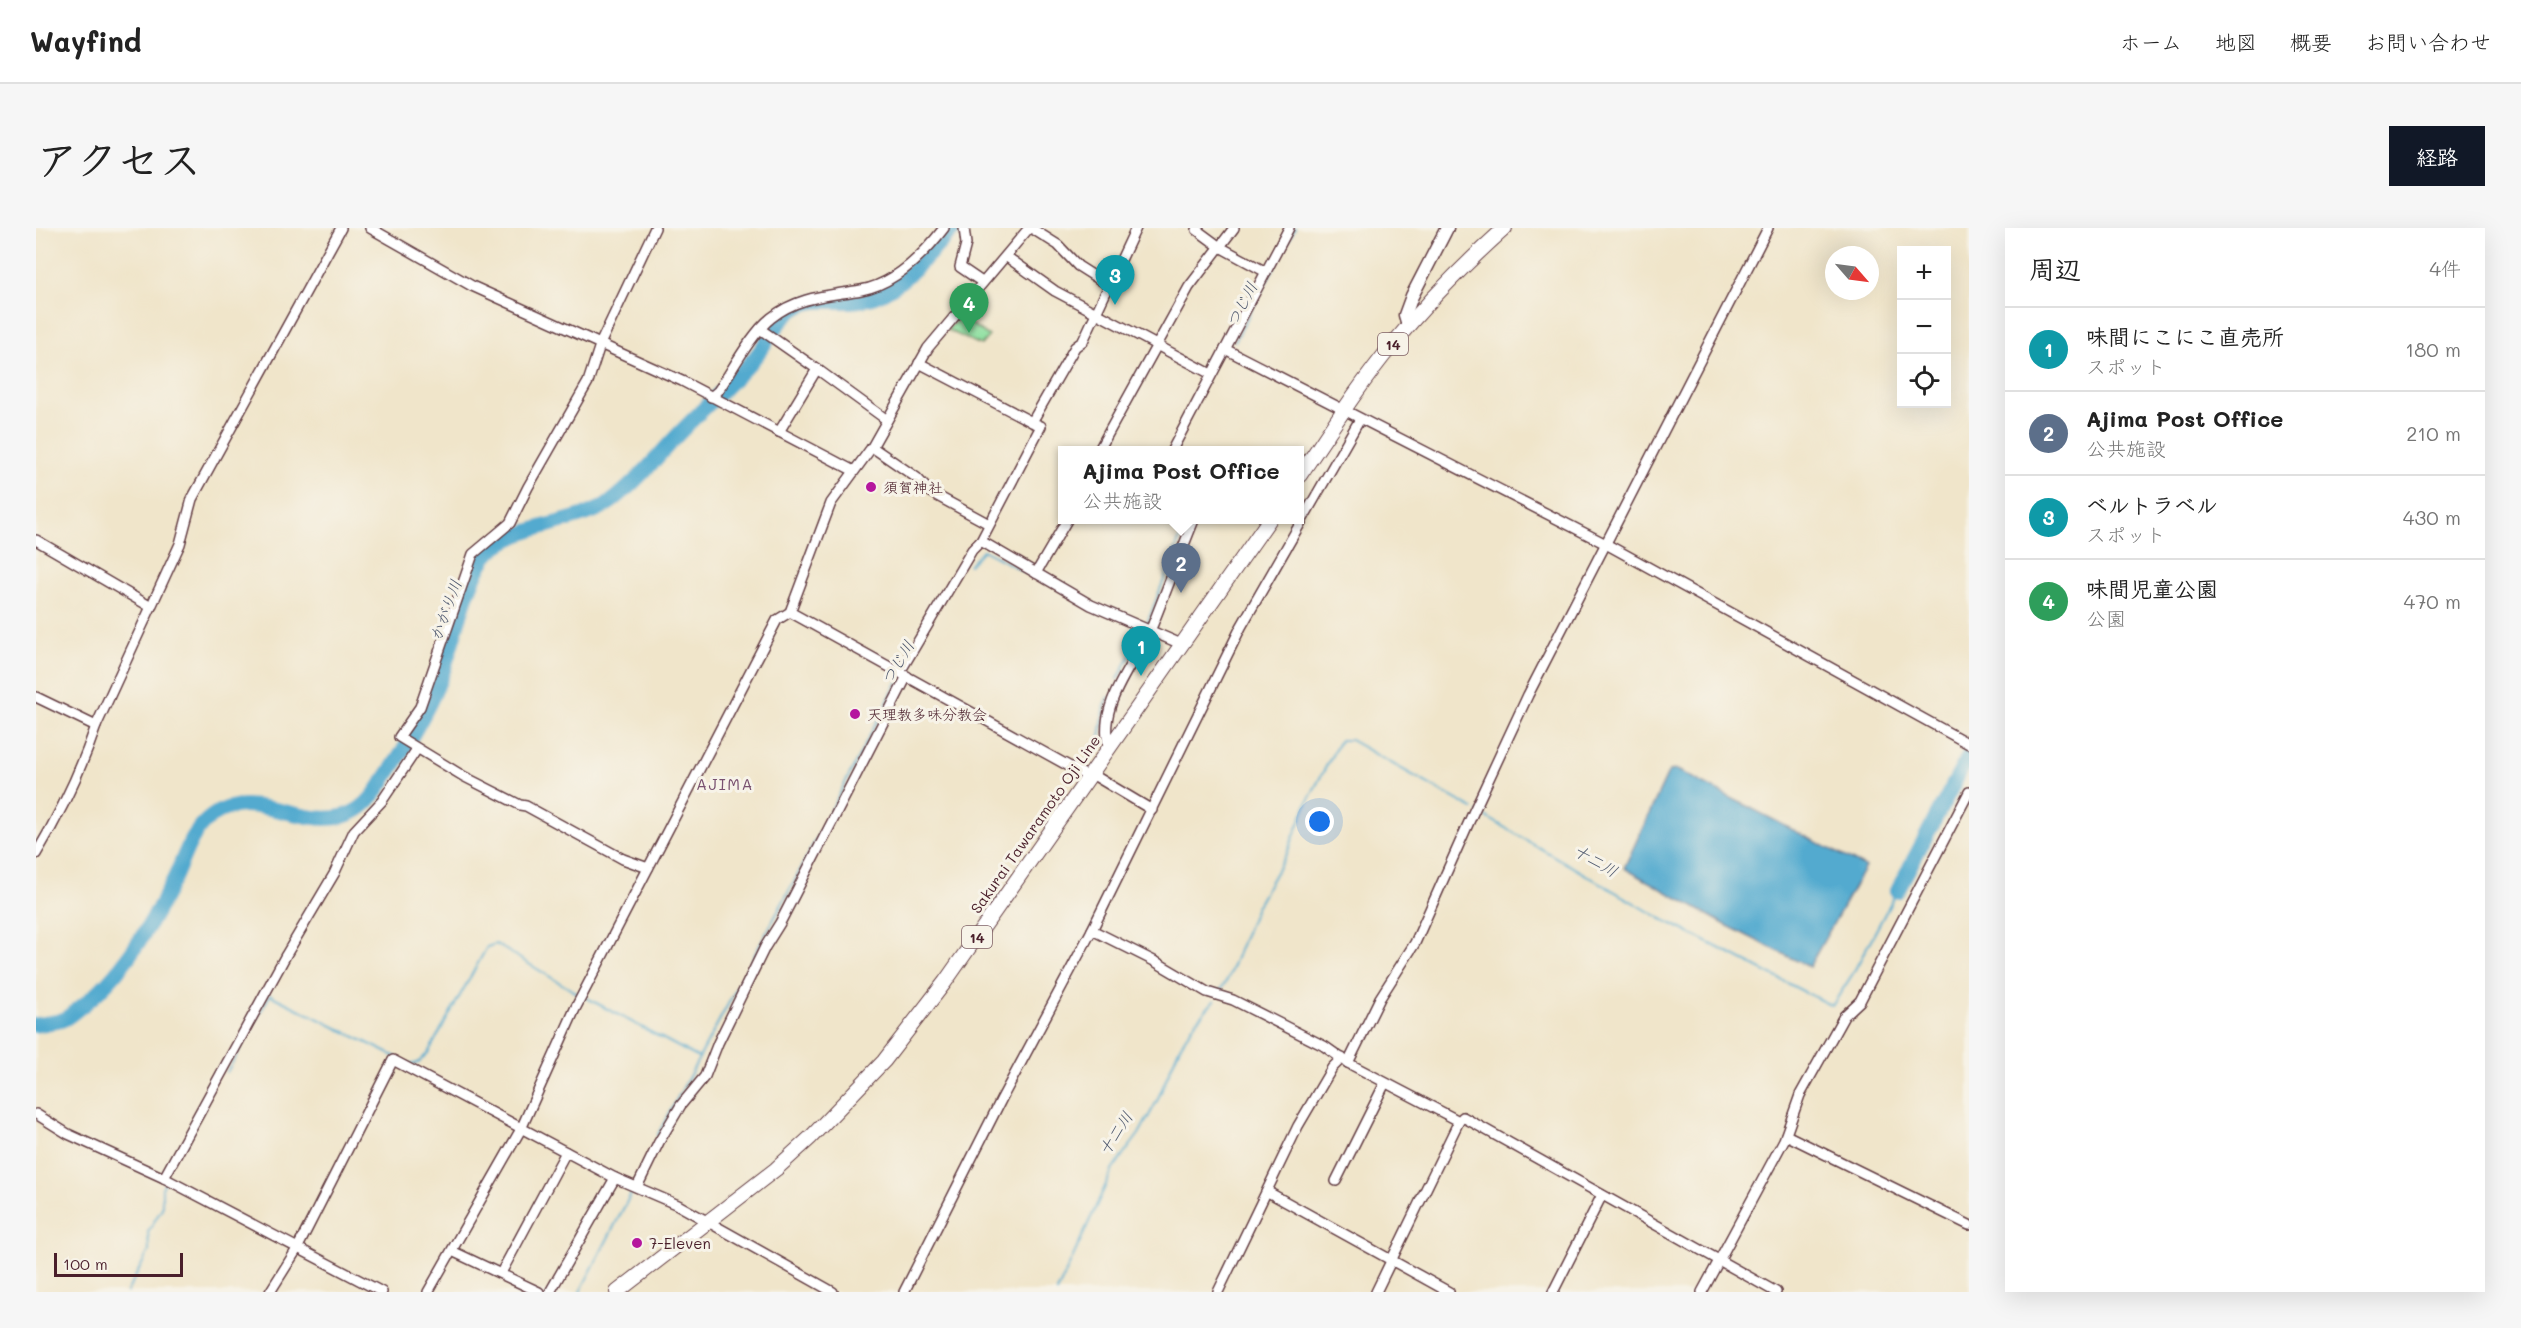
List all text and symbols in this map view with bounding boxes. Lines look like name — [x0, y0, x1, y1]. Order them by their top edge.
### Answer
text: Wayfind — [30, 23, 141, 59]
text: ホーム — [2120, 28, 2182, 55]
text: 地図 — [2215, 28, 2257, 55]
text: 概要 — [2290, 28, 2332, 55]
text: お問い合わせ — [2365, 28, 2491, 55]
button: 経路 — [2389, 126, 2485, 186]
text: アクセス — [36, 131, 201, 186]
north arrow — [1825, 246, 1879, 300]
map controls — [1897, 246, 1951, 408]
button: + — [1897, 246, 1951, 300]
text: 周辺 — [2029, 252, 2081, 286]
text: 4件 — [2429, 255, 2461, 281]
pin: 3 — [1096, 256, 1134, 305]
water label: つじ川 — [1220, 278, 1262, 330]
pin: 4 — [950, 284, 988, 333]
button: − — [1897, 300, 1951, 354]
text: 味間にこにこ直売所 — [2086, 322, 2284, 351]
road number: 14 — [1378, 333, 1408, 355]
text: 1 — [2044, 336, 2053, 362]
text: 180 m — [2405, 336, 2461, 362]
text: スポット — [2086, 353, 2166, 379]
button: locate — [1897, 354, 1951, 408]
text: Ajima Post Office — [2086, 404, 2283, 433]
text: 2 — [2043, 420, 2054, 446]
text: 210 m — [2406, 420, 2461, 446]
text: 公共施設 — [2086, 435, 2166, 461]
popup — [1058, 446, 1304, 524]
text: Ajima Post Office — [1082, 456, 1280, 485]
place label: 須賀神社 — [883, 477, 943, 497]
marker: 須賀神社 — [864, 480, 878, 494]
text: 公共施設 — [1082, 487, 1162, 513]
text: ベルトラベル — [2086, 490, 2218, 519]
text: 3 — [2043, 504, 2055, 530]
text: 430 m — [2403, 504, 2461, 530]
text: スポット — [2086, 521, 2166, 547]
pin: 2 — [1162, 544, 1200, 593]
text: 味間児童公園 — [2086, 574, 2218, 603]
water label: かがり川 — [424, 576, 466, 644]
text: 4 — [2042, 588, 2055, 614]
text: 470 m — [2403, 588, 2461, 614]
text: 公園 — [2086, 605, 2126, 631]
pin: 1 — [1122, 626, 1160, 676]
water label: つじ川 — [876, 636, 918, 688]
place label: 天理教多味分教会 — [867, 704, 987, 724]
marker: 天理教多味分教会 — [848, 707, 862, 721]
street label: Sakurai Tawaramoto Oji Line — [966, 731, 1104, 917]
district label: AJIMA — [696, 773, 754, 794]
your location — [1305, 807, 1334, 836]
water label: 十二川 — [1570, 839, 1622, 881]
road number: 14 — [962, 926, 992, 948]
water label: 十二川 — [1093, 1107, 1137, 1159]
place label: 7-Eleven — [649, 1233, 711, 1253]
marker: 7-Eleven — [630, 1236, 644, 1250]
scale bar — [54, 1250, 183, 1278]
text: 100 m — [63, 1253, 108, 1274]

